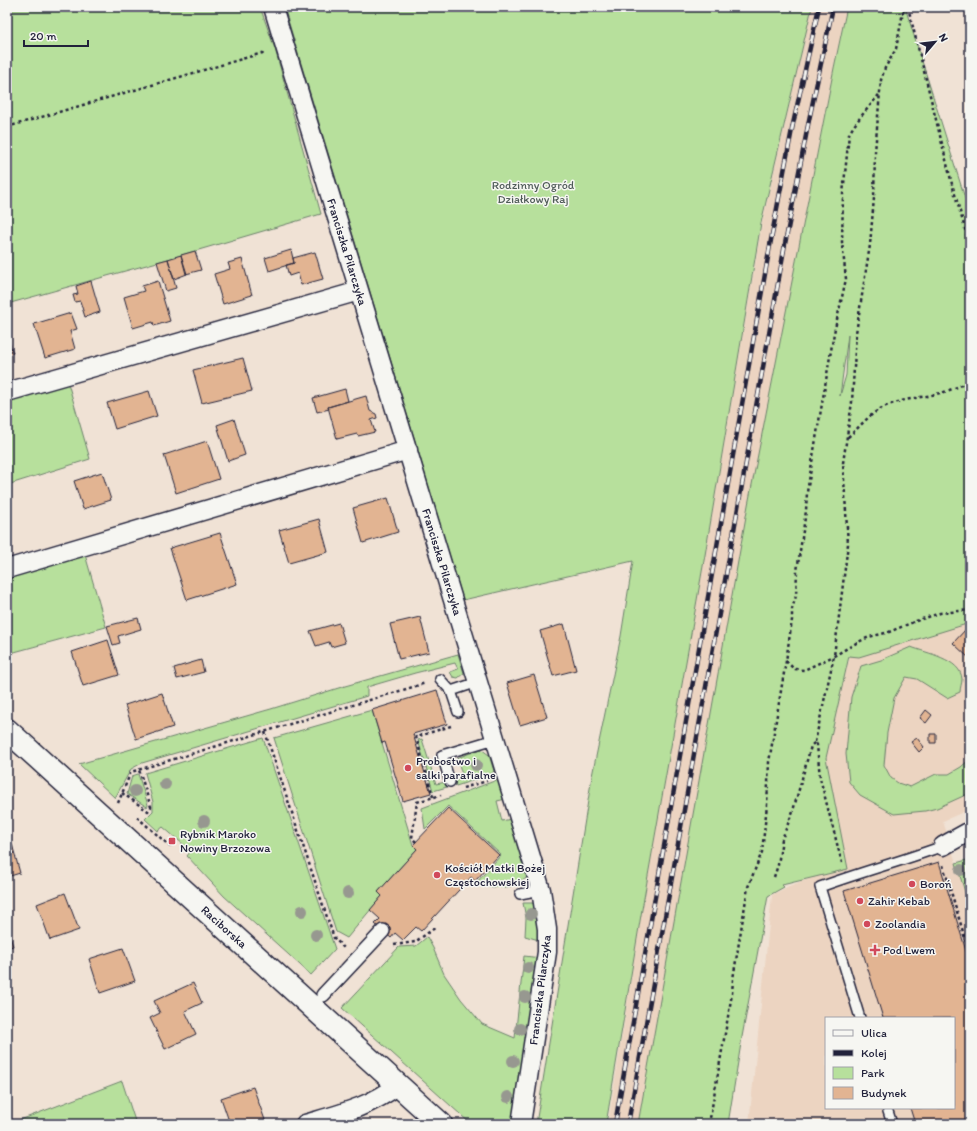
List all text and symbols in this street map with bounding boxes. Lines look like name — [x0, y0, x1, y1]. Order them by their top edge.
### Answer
scale bar — [24, 22, 88, 48]
north arrow — [915, 22, 955, 62]
text: 20 m — [30, 29, 57, 43]
text: N — [936, 31, 951, 44]
park label: Rodzinny Ogród Działkowy Raj — [492, 178, 575, 206]
street label: Franciszka Pilarczyka — [324, 197, 370, 308]
street label: Franciszka Pilarczyka — [419, 507, 465, 618]
place label: Probostwo i salki parafialne — [416, 754, 496, 782]
marker: Probostwo i salki parafialne — [403, 763, 413, 773]
place label: Rybnik Maroko Nowiny Brzozowa — [180, 827, 271, 855]
marker: Rybnik Maroko Nowiny Brzozowa — [167, 836, 177, 846]
place label: Kościół Matki Bożej Częstochowskiej — [445, 861, 545, 889]
marker: Kościół Matki Bożej Częstochowskiej — [432, 870, 442, 880]
place label: Boroń — [920, 877, 952, 891]
marker: Boroń — [907, 879, 917, 889]
place label: Zahir Kebab — [868, 894, 930, 908]
marker: Zahir Kebab — [855, 896, 865, 906]
street label: Raciborska — [198, 903, 250, 952]
place label: Zoolandia — [875, 917, 926, 931]
marker: Zoolandia — [862, 919, 872, 929]
street label: Franciszka Pilarczyka — [526, 933, 554, 1046]
place label: Pod Lwem — [883, 943, 935, 957]
marker: Pod Lwem — [870, 945, 880, 955]
legend — [825, 1017, 955, 1109]
text: Ulica — [861, 1026, 887, 1040]
text: Kolej — [861, 1046, 887, 1060]
text: Park — [861, 1066, 885, 1080]
text: Budynek — [861, 1086, 907, 1100]

